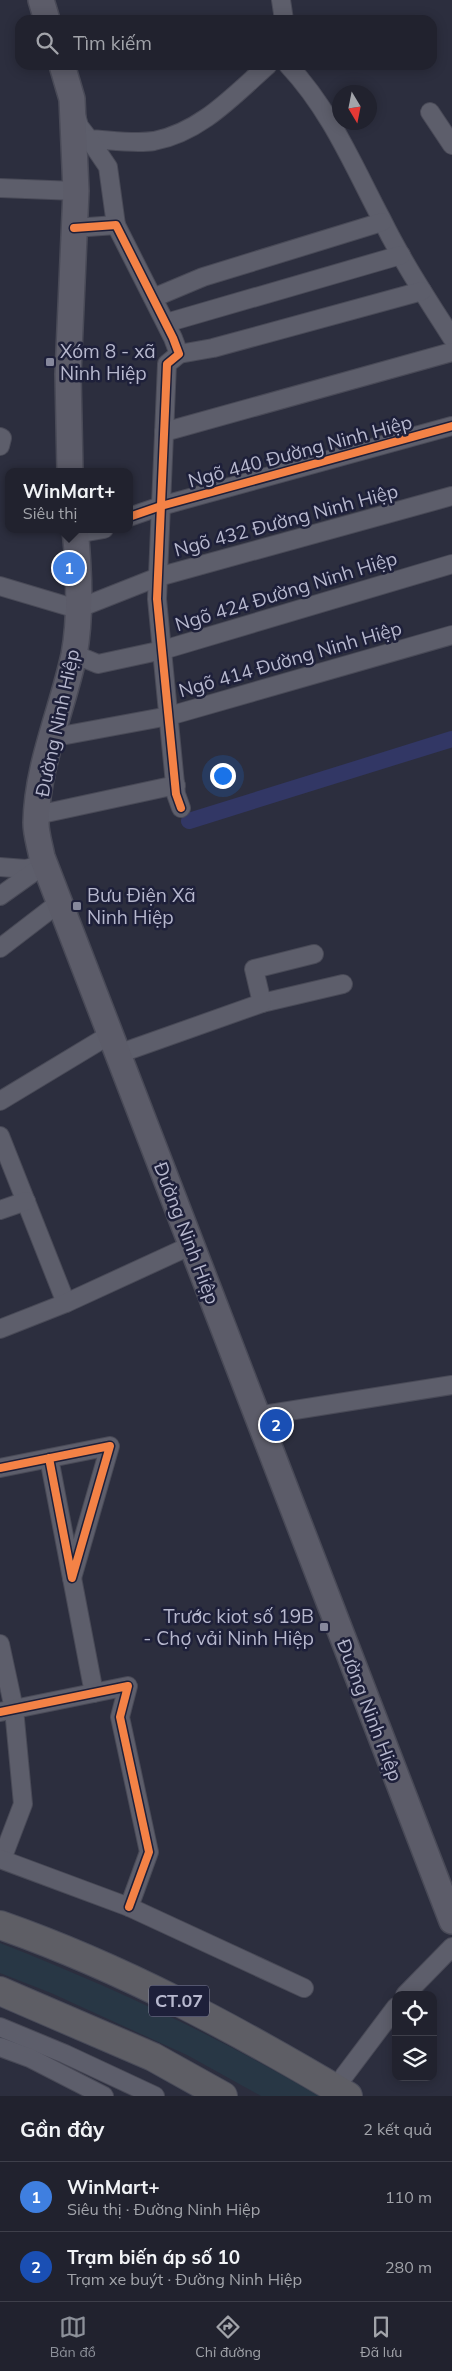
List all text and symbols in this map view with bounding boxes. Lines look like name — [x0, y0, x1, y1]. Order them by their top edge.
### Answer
search box — [15, 15, 437, 70]
icon: search — [33, 29, 61, 57]
text: Tìm kiếm — [73, 31, 152, 55]
north arrow — [332, 85, 377, 130]
place label: Xóm 8 - xã Ninh Hiệp — [60, 339, 156, 385]
marker: Xóm 8 - xã Ninh Hiệp — [44, 356, 56, 368]
street label: Ngõ 440 Đường Ninh Hiệp — [185, 410, 415, 492]
popup — [5, 468, 133, 533]
text: WinMart+ — [23, 479, 115, 503]
street label: Ngõ 432 Đường Ninh Hiệp — [171, 479, 401, 561]
text: Siêu thị — [23, 503, 77, 523]
street label: Ngõ 424 Đường Ninh Hiệp — [172, 546, 400, 636]
pin: 1 — [53, 549, 85, 587]
street label: Ngõ 414 Đường Ninh Hiệp — [176, 616, 404, 702]
street label: Đường Ninh Hiệp — [30, 647, 84, 799]
your location — [210, 763, 236, 789]
place label: Bưu Điện Xã Ninh Hiệp — [87, 883, 196, 929]
marker: Bưu Điện Xã Ninh Hiệp — [71, 900, 83, 912]
street label: Đường Ninh Hiệp — [149, 1159, 225, 1307]
pin: 2 — [260, 1406, 292, 1444]
place label: Trước kiot số 19B - Chợ vải Ninh Hiệp — [143, 1604, 314, 1650]
marker: Trước kiot số 19B - Chợ vải Ninh Hiệp — [318, 1621, 330, 1633]
street label: Đường Ninh Hiệp — [332, 1636, 408, 1784]
road number: CT.07 — [149, 1985, 209, 2016]
map controls — [392, 1991, 437, 2081]
button: locate — [392, 1991, 437, 2036]
button: layers — [392, 2036, 437, 2081]
text: Gần đây — [20, 2116, 104, 2142]
text: 2 kết quả — [363, 2119, 432, 2139]
text: WinMart+ — [67, 2175, 160, 2199]
text: 1 — [31, 2187, 41, 2207]
text: 110 m — [385, 2187, 432, 2207]
text: Siêu thị · Đường Ninh Hiệp — [67, 2199, 260, 2219]
text: Trạm biến áp số 10 — [67, 2245, 240, 2269]
text: 2 — [31, 2257, 41, 2277]
text: 280 m — [385, 2257, 432, 2277]
text: Trạm xe buýt · Đường Ninh Hiệp — [67, 2269, 302, 2289]
tab: Bản đồ — [50, 2313, 96, 2361]
tab: Chỉ đường — [195, 2313, 261, 2361]
tab: Đã lưu — [360, 2313, 402, 2361]

